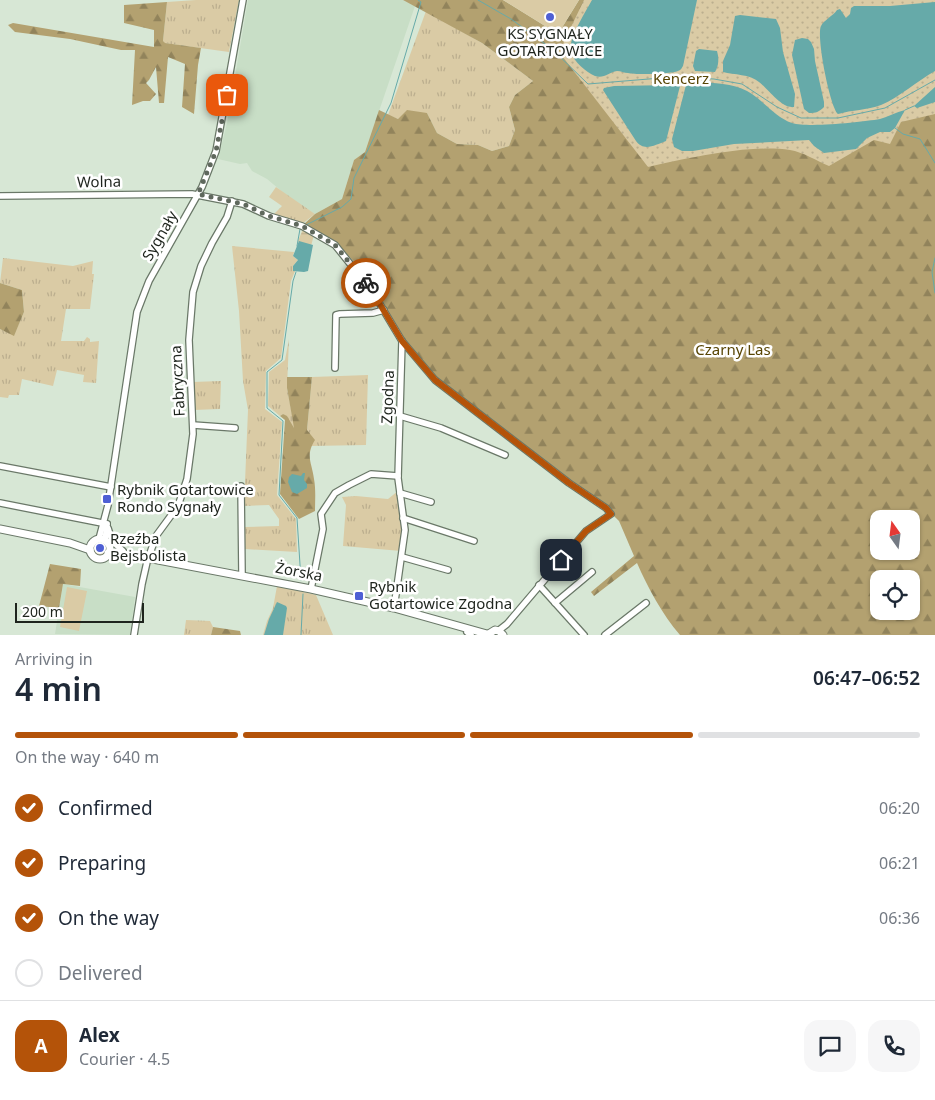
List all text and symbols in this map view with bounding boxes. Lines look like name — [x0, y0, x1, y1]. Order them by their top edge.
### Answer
marker: KS SYGNAŁY GOTARTOWICE — [544, 11, 556, 23]
place label: KS SYGNAŁY GOTARTOWICE — [498, 23, 602, 60]
park label: Kencerz — [653, 68, 709, 88]
pin — [206, 74, 248, 116]
icon: bag — [213, 81, 241, 109]
street label: Wolna — [77, 171, 121, 191]
street label: Sygnały — [137, 207, 182, 264]
courier — [341, 258, 391, 308]
icon: bike — [352, 269, 380, 297]
park label: Czarny Las — [695, 339, 771, 359]
street label: Fabryczna — [165, 345, 189, 417]
street label: Zgodna — [376, 370, 398, 424]
place label: Rybnik Gotartowice Rondo Sygnały — [117, 479, 254, 516]
marker: Rybnik Gotartowice Rondo Sygnały — [101, 493, 113, 505]
north arrow — [870, 510, 920, 560]
map controls — [870, 510, 920, 620]
place label: Rzeźba Bejsbolista — [110, 528, 186, 565]
pin — [540, 539, 582, 581]
marker: Rzeźba Bejsbolista — [94, 542, 106, 554]
icon: home — [547, 546, 575, 574]
street label: Żorska — [274, 557, 324, 585]
button: locate — [870, 570, 920, 620]
place label: Rybnik Gotartowice Zgodna — [369, 576, 512, 613]
marker: Rybnik Gotartowice Zgodna — [353, 590, 365, 602]
scale bar — [15, 600, 144, 623]
text: 200 m — [22, 602, 63, 621]
text: Arriving in — [15, 648, 93, 670]
text: 06:47–06:52 — [813, 665, 920, 691]
text: 4 min — [15, 667, 102, 710]
text: On the way · 640 m — [15, 746, 159, 768]
icon: check — [15, 794, 43, 822]
text: Confirmed — [58, 795, 153, 821]
text: 06:20 — [879, 797, 920, 819]
icon: check — [15, 849, 43, 877]
text: Preparing — [58, 850, 146, 876]
text: 06:21 — [879, 852, 920, 874]
icon: check — [15, 904, 43, 932]
text: On the way — [58, 905, 159, 931]
text: 06:36 — [879, 907, 920, 929]
text: Delivered — [58, 960, 143, 986]
button: chat — [804, 1020, 856, 1072]
button: phone — [868, 1020, 920, 1072]
text: Alex — [79, 1022, 120, 1048]
text: A — [34, 1033, 48, 1059]
text: Courier · 4.5 — [79, 1048, 170, 1070]

